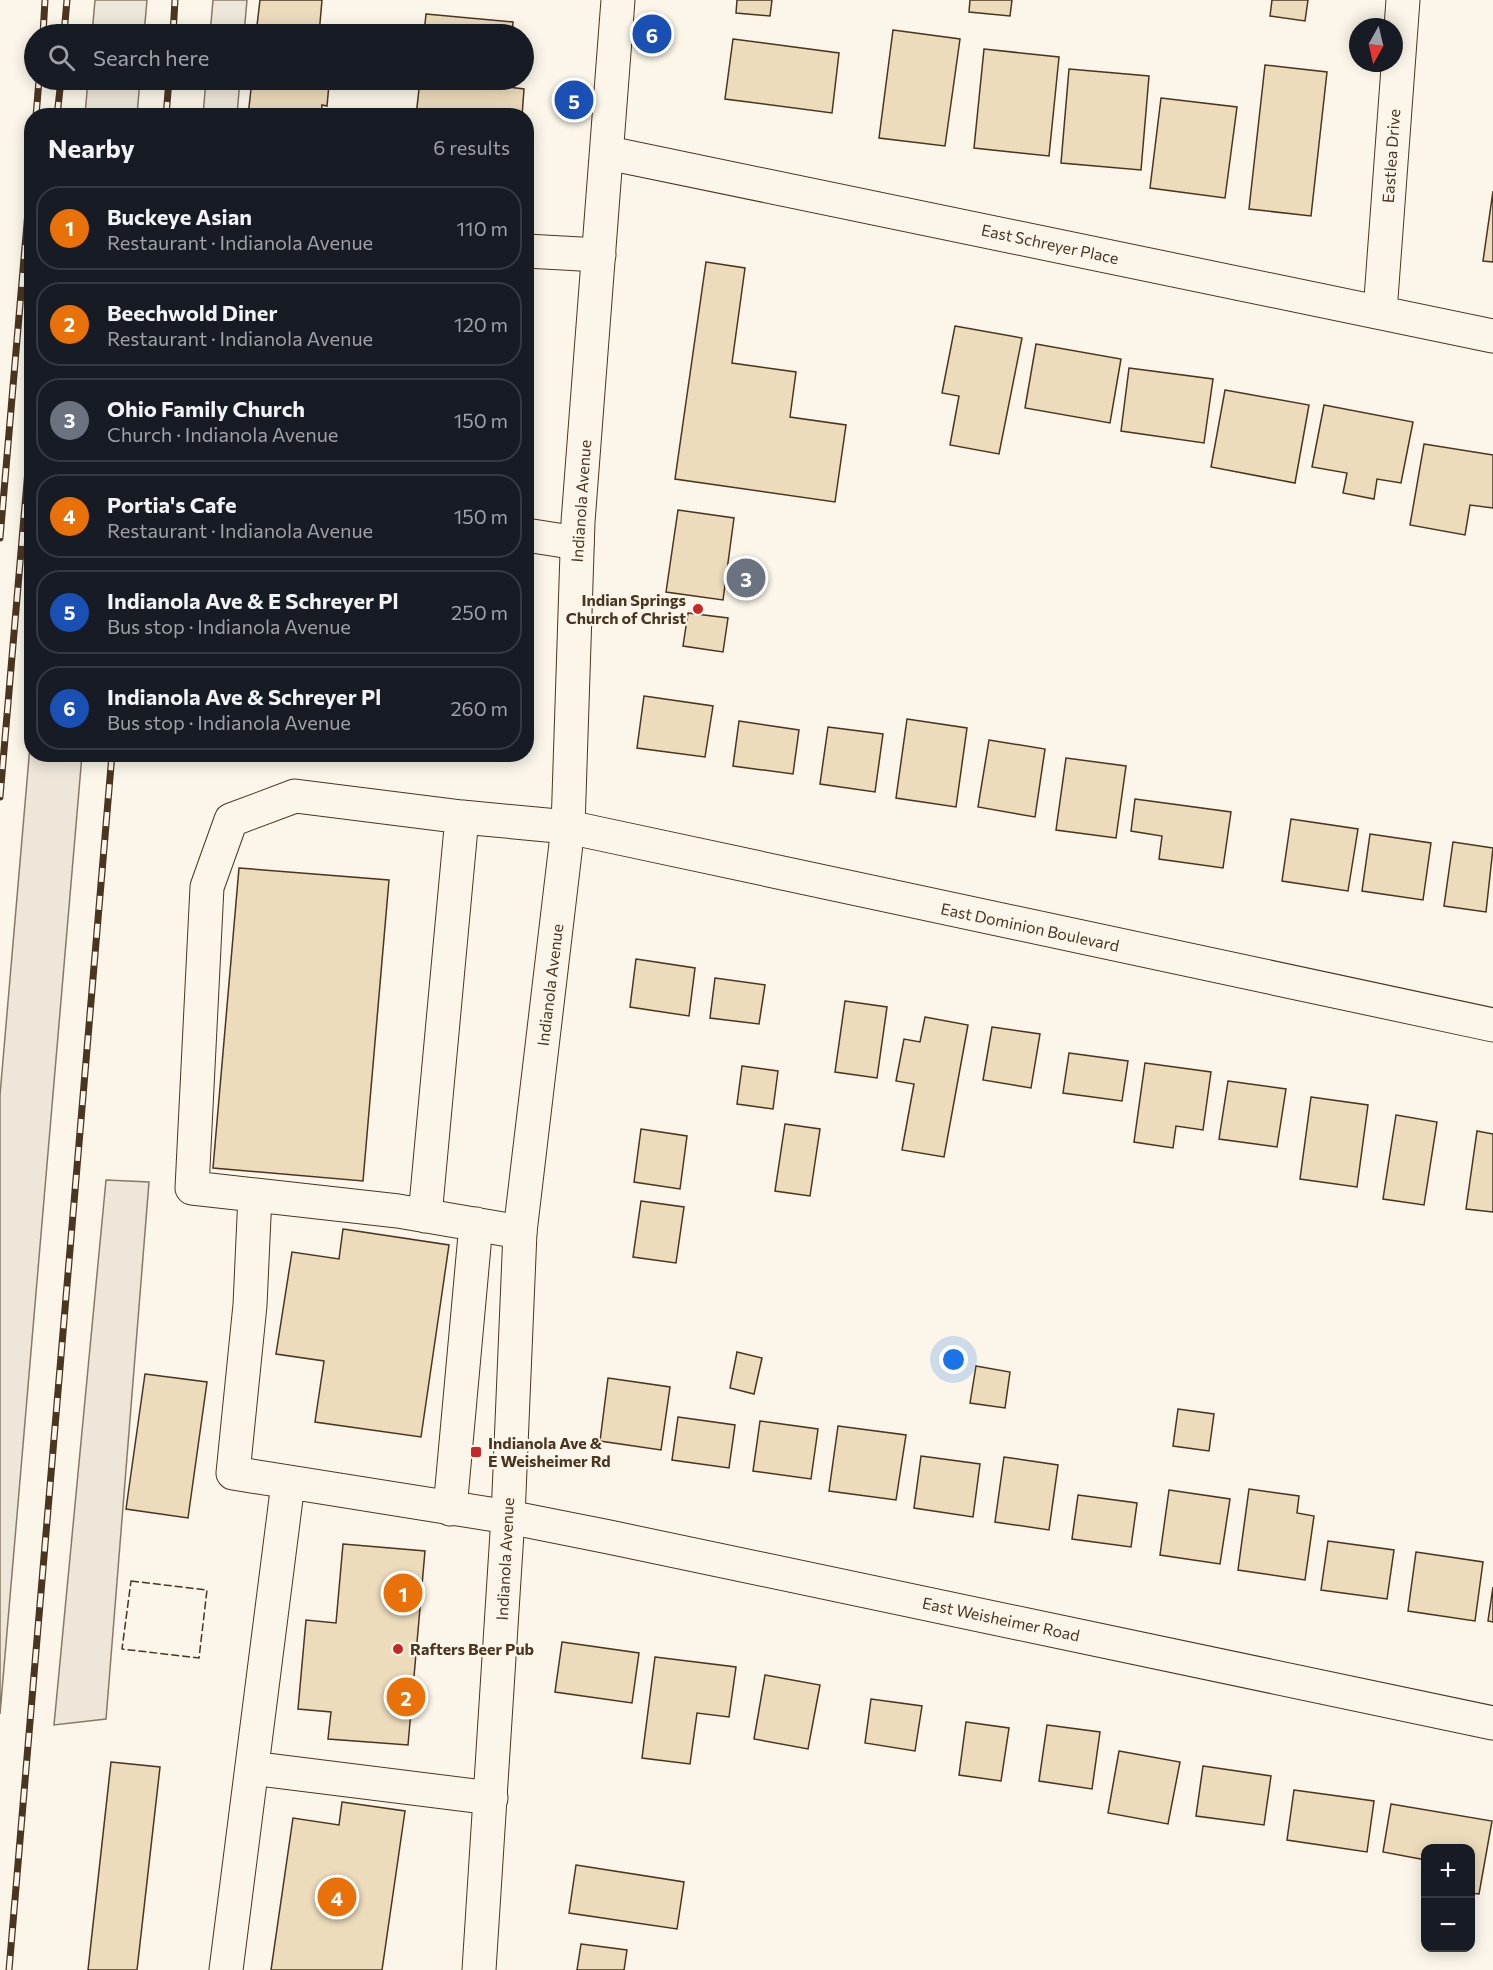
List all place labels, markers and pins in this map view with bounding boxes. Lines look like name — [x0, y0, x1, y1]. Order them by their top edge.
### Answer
pin: 6 — [632, 12, 672, 57]
pin: 5 — [554, 78, 594, 122]
pin: 3 — [726, 556, 766, 600]
place label: Indian Springs Church of Christ — [566, 590, 686, 627]
marker: Indian Springs Church of Christ — [691, 602, 705, 616]
place label: Indianola Ave & E Weisheimer Rd — [488, 1433, 611, 1470]
marker: Indianola Ave & E Weisheimer Rd — [469, 1445, 483, 1459]
pin: 1 — [384, 1570, 422, 1616]
place label: Rafters Beer Pub — [410, 1639, 534, 1658]
marker: Rafters Beer Pub — [391, 1642, 405, 1656]
pin: 2 — [386, 1674, 426, 1720]
pin: 4 — [318, 1874, 356, 1920]

